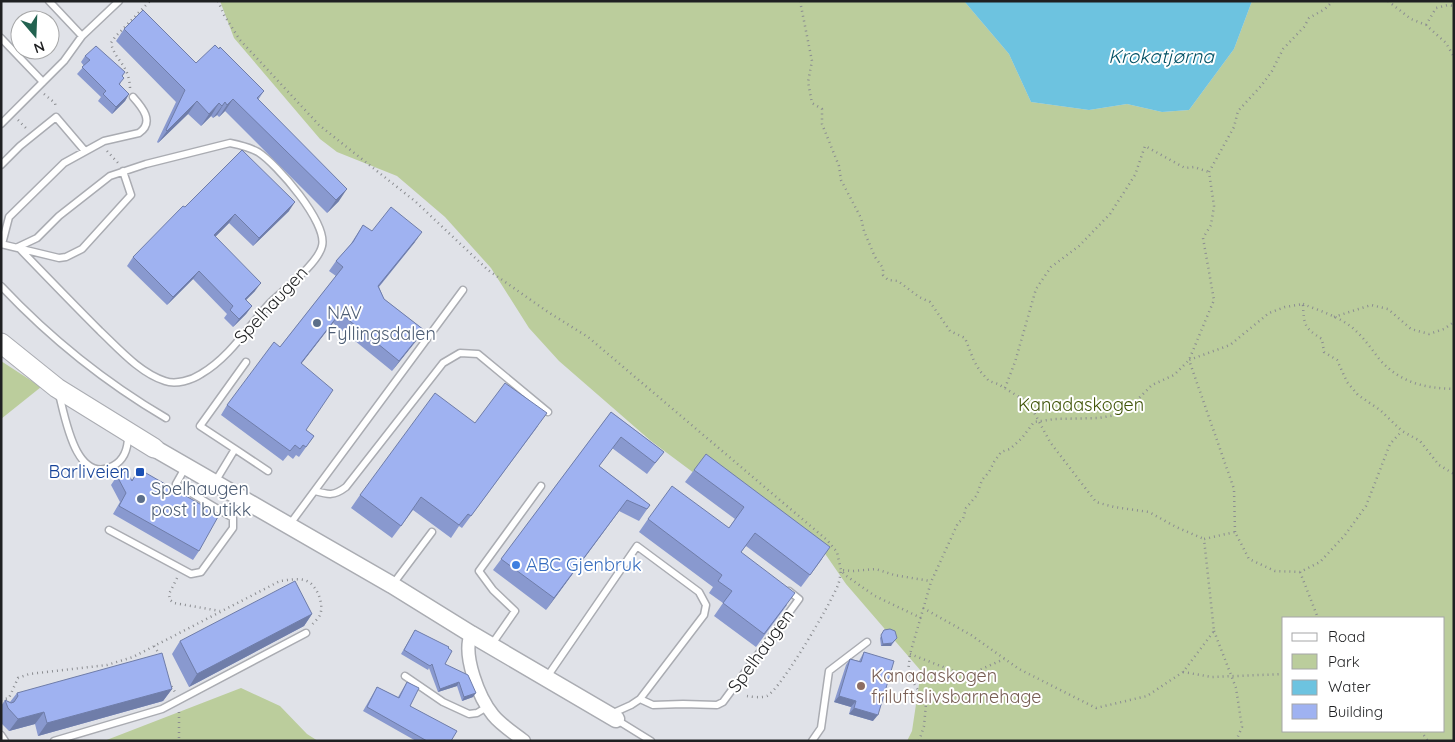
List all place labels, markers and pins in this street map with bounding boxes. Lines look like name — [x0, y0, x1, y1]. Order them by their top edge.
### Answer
place label: NAV Fyllingsdalen — [327, 301, 436, 345]
marker: NAV Fyllingsdalen — [311, 317, 323, 329]
place label: Barliveien — [48, 460, 130, 483]
marker: Barliveien — [134, 466, 146, 478]
place label: Spelhaugen post i butikk — [151, 477, 251, 521]
marker: Spelhaugen post i butikk — [135, 493, 147, 505]
place label: ABC Gjenbruk — [526, 553, 642, 576]
marker: ABC Gjenbruk — [510, 559, 522, 571]
place label: Kanadaskogen friluftslivsbarnehage — [871, 664, 1041, 708]
marker: Kanadaskogen friluftslivsbarnehage — [855, 680, 867, 692]

